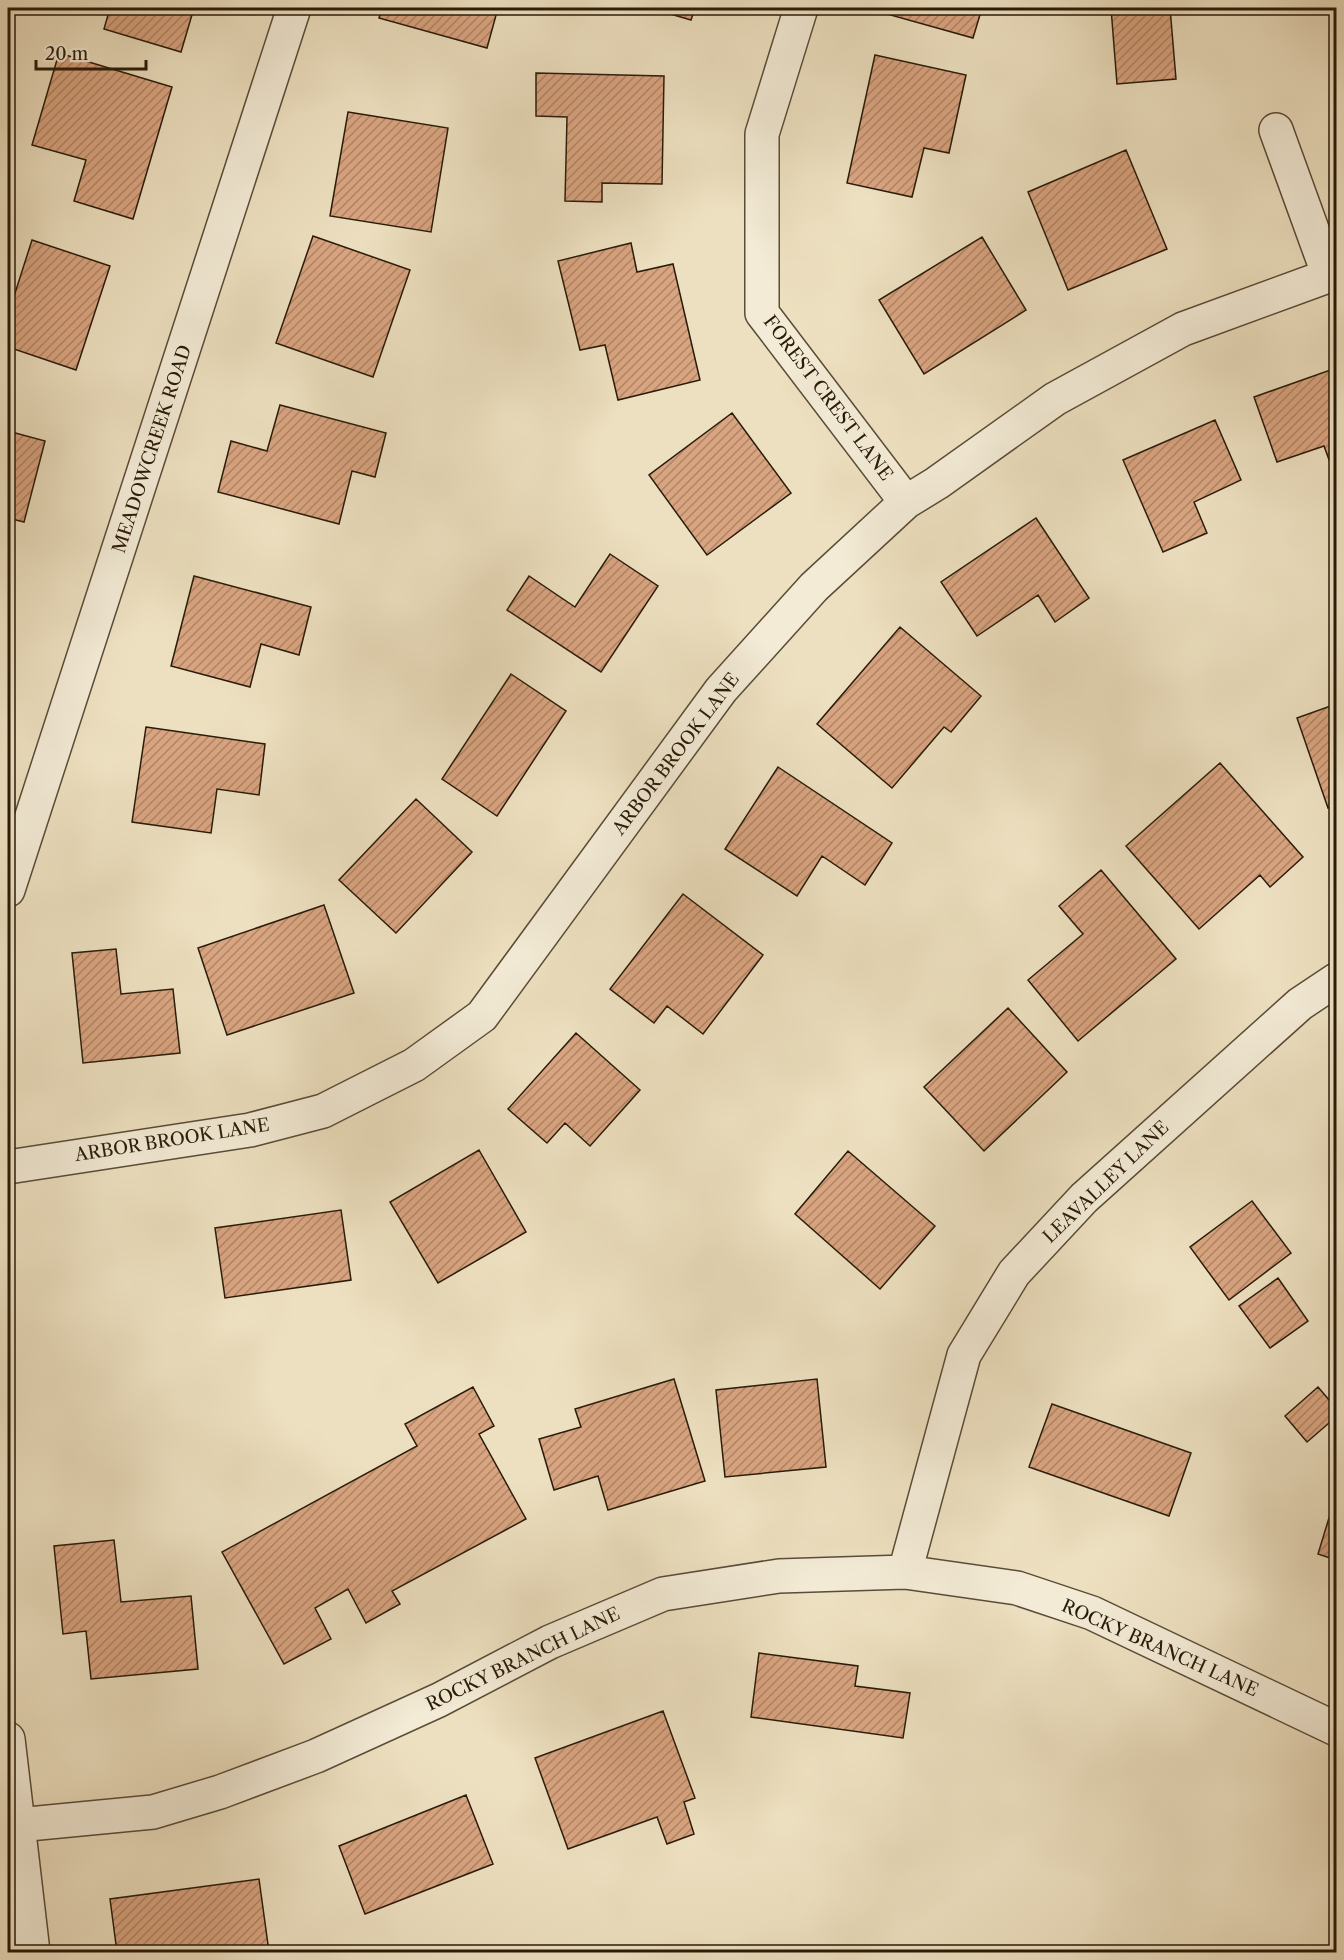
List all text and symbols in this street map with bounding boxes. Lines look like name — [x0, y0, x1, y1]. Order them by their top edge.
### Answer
scale bar — [36, 33, 146, 71]
text: 20 m — [45, 43, 89, 65]
street label: FOREST CREST LANE — [759, 311, 897, 485]
street label: MEADOWCREEK ROAD — [108, 342, 196, 556]
street label: ARBOR BROOK LANE — [607, 669, 744, 840]
street label: ARBOR BROOK LANE — [72, 1114, 271, 1166]
street label: LEAVALLEY LANE — [1039, 1116, 1173, 1248]
street label: ROCKY BRANCH LANE — [1058, 1595, 1262, 1701]
street label: ROCKY BRANCH LANE — [423, 1602, 623, 1716]

